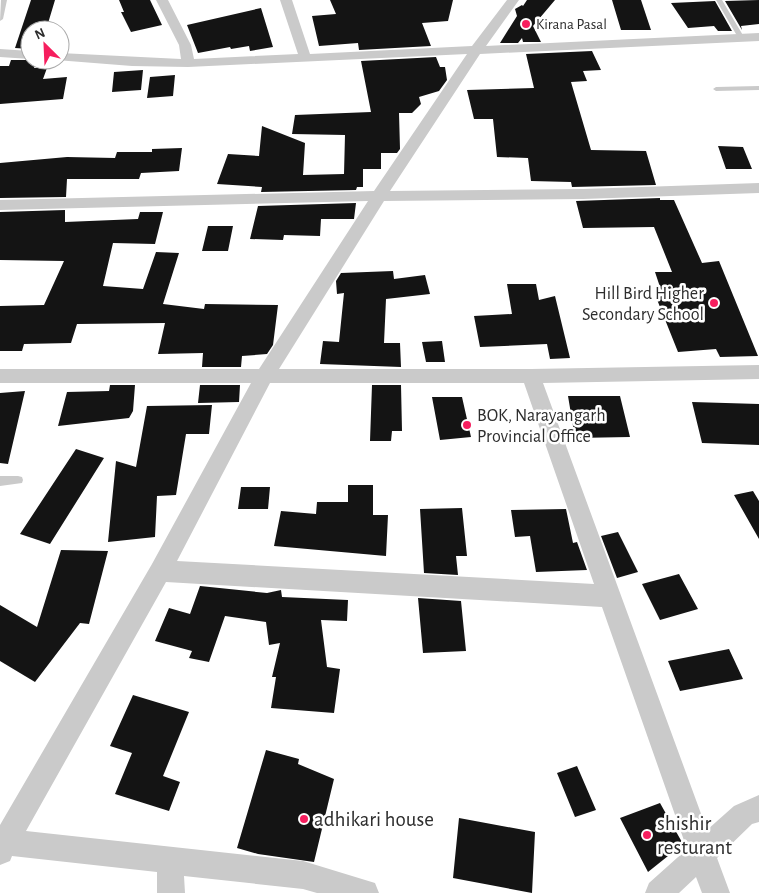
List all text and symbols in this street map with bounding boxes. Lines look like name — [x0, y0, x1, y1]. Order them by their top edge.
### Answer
place label: Kirana Pasal — [536, 17, 607, 32]
marker: Kirana Pasal — [520, 18, 532, 30]
north arrow — [20, 20, 70, 70]
text: N — [33, 26, 47, 42]
place label: Hill Bird Higher Secondary School — [582, 285, 704, 324]
marker: Hill Bird Higher Secondary School — [708, 297, 720, 309]
place label: BOK, Narayangarh Provincial Office — [477, 407, 606, 446]
marker: BOK, Narayangarh Provincial Office — [461, 419, 473, 431]
place label: adhikari house — [314, 809, 434, 830]
marker: adhikari house — [298, 813, 310, 825]
place label: shishir resturant — [657, 813, 732, 858]
marker: shishir resturant — [641, 829, 653, 841]

